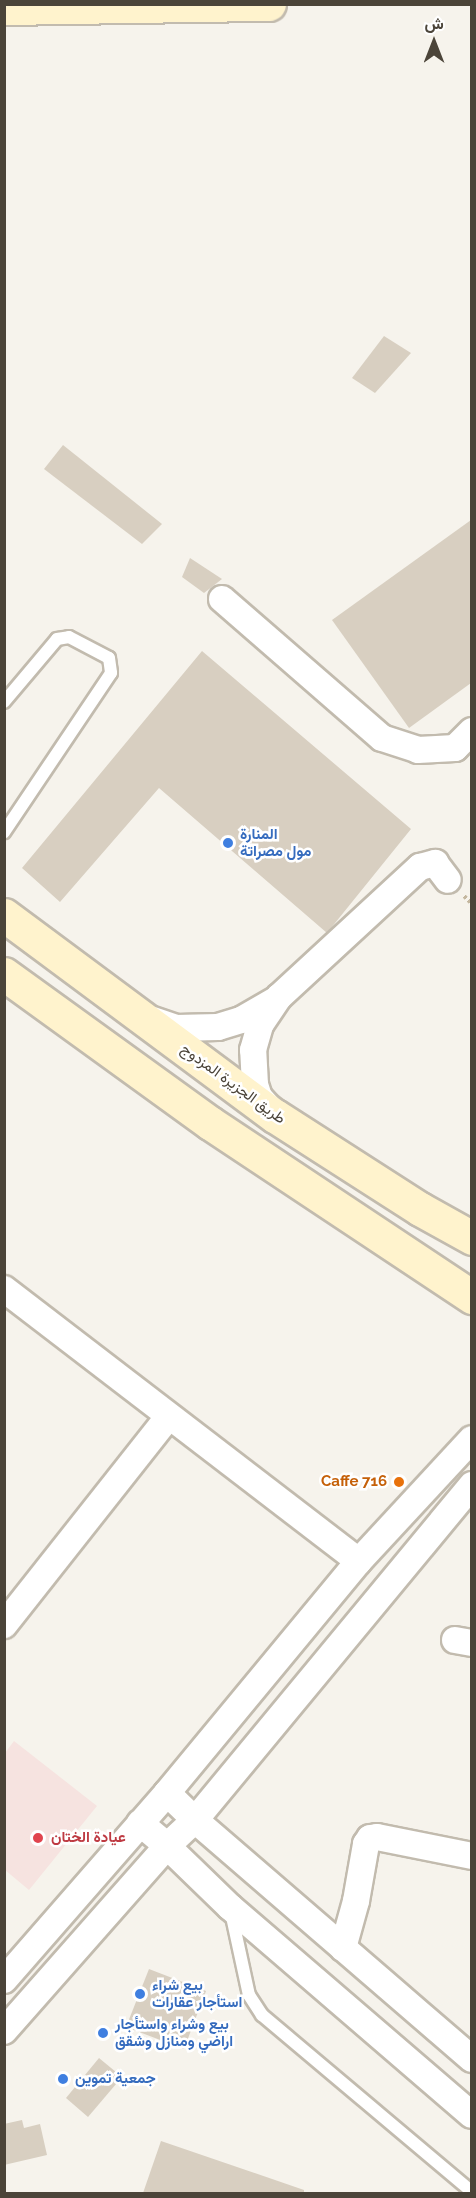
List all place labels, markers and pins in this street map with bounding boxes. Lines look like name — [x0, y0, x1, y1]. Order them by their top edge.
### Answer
place label: المنارة مول مصراتة — [240, 825, 311, 860]
marker: المنارة مول مصراتة — [221, 836, 235, 850]
place label: Caffe 716 — [321, 1473, 387, 1491]
marker: Caffe 716 — [392, 1475, 406, 1489]
marker: عيادة الختان — [29, 1829, 47, 1847]
place label: عيادة الختان — [51, 1829, 126, 1847]
place label: بيع شراء استأجار عقارات — [152, 1976, 242, 2011]
marker: بيع شراء استأجار عقارات — [133, 1987, 147, 2001]
place label: بيع وشراء واستأجار اراضي ومنازل وشقق — [115, 2015, 233, 2050]
marker: بيع وشراء واستأجار اراضي ومنازل وشقق — [96, 2026, 110, 2040]
place label: جمعية تموين — [75, 2070, 156, 2088]
marker: جمعية تموين — [56, 2072, 70, 2086]

